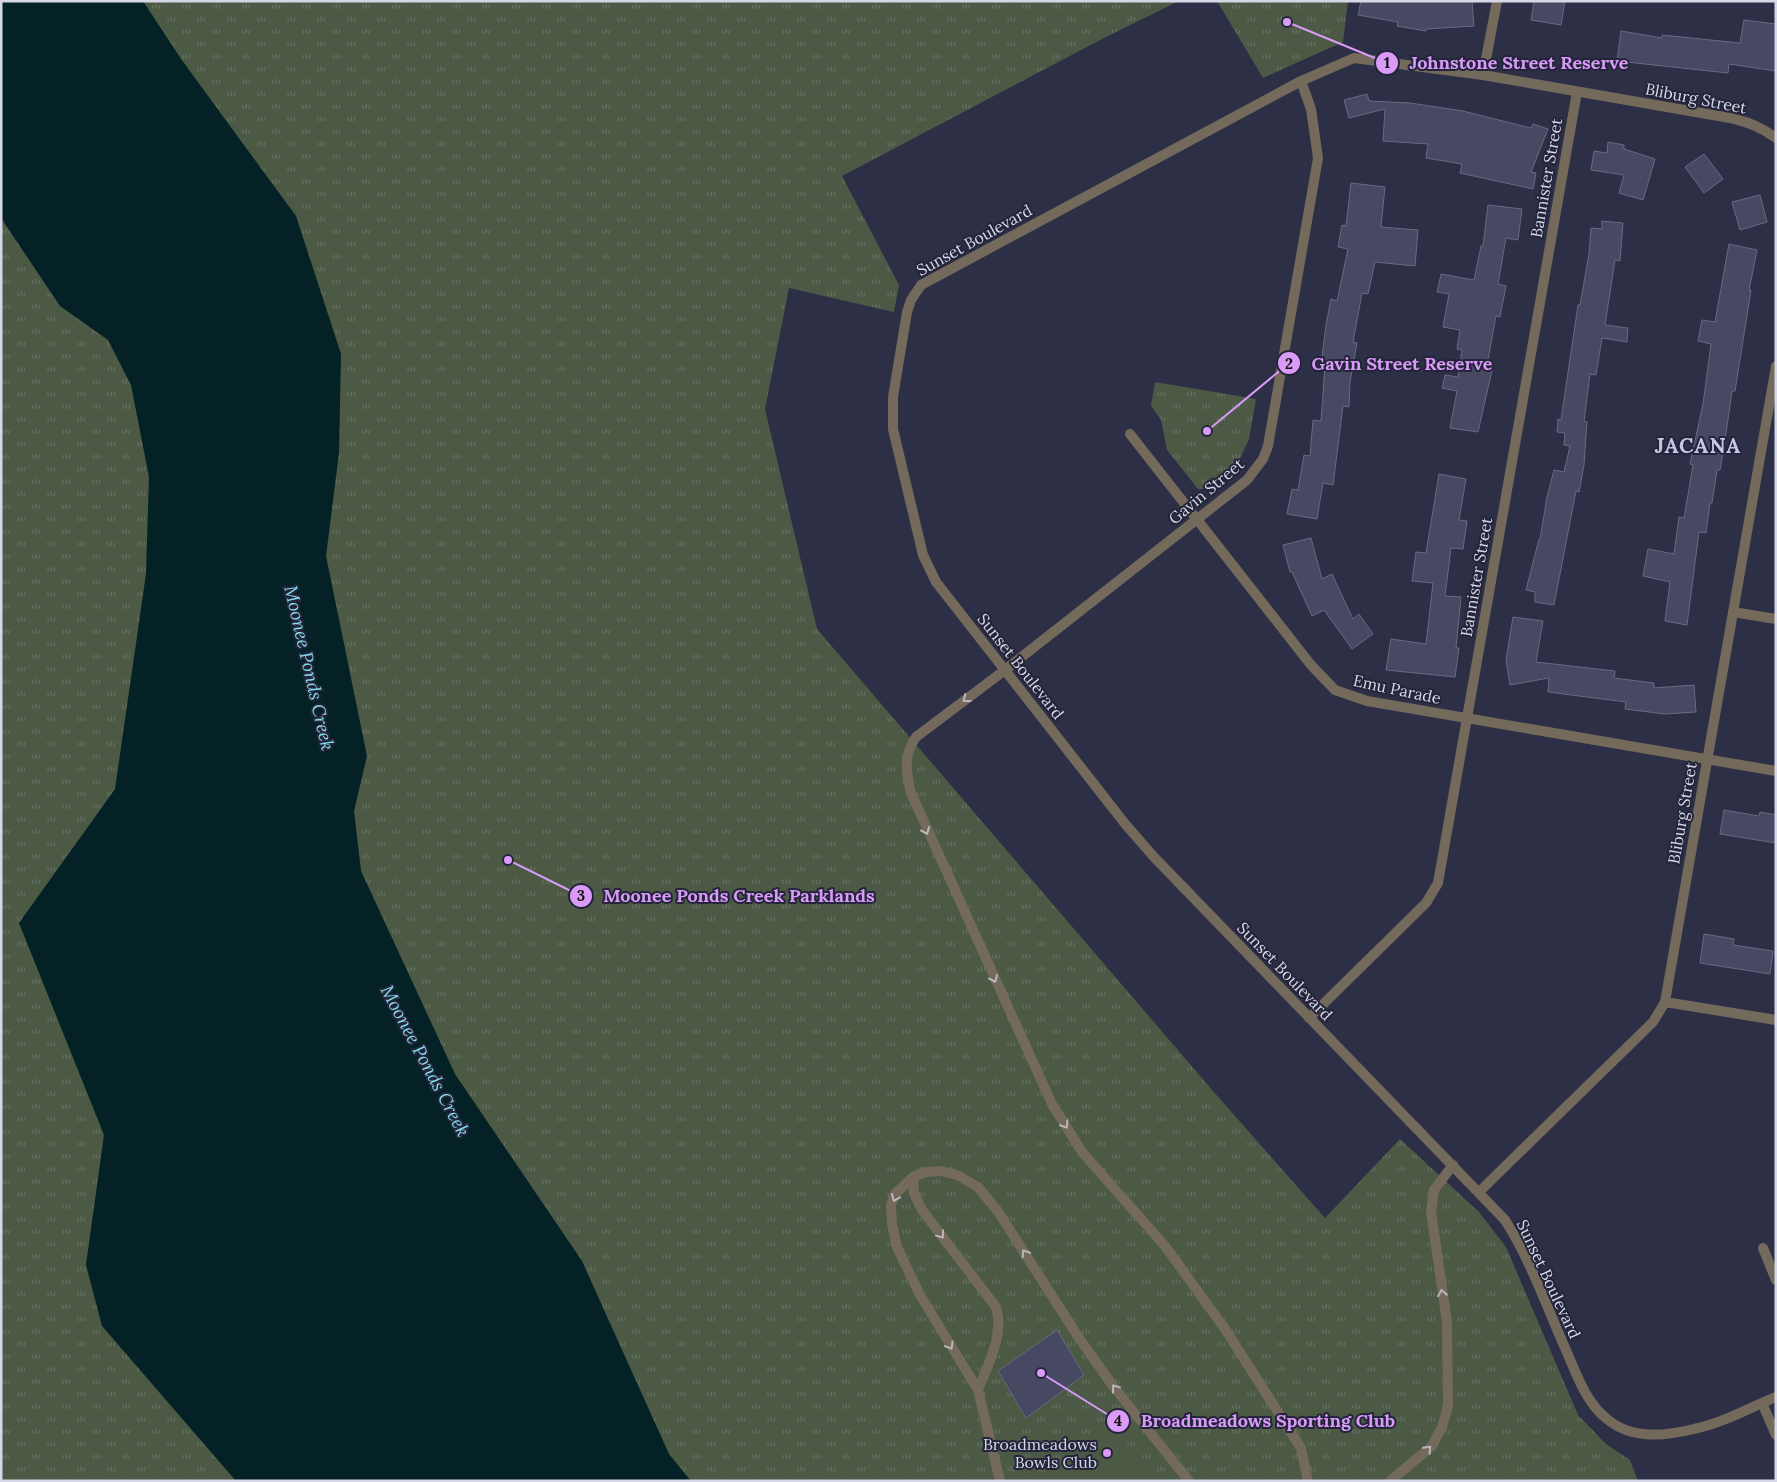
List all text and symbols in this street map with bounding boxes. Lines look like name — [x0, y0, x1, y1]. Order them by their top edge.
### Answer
callout: Johnstone Street Reserve — [1375, 46, 1639, 79]
text: Johnstone Street Reserve — [1410, 51, 1629, 74]
text: 1 — [1384, 53, 1390, 72]
street label: Bliburg Street — [1644, 78, 1749, 118]
street label: Bannister Street — [1526, 116, 1566, 239]
street label: Sunset Boulevard — [913, 200, 1036, 280]
callout: Gavin Street Reserve — [1276, 347, 1502, 380]
text: Gavin Street Reserve — [1312, 352, 1493, 375]
text: 2 — [1285, 354, 1293, 373]
district label: JACANA — [1655, 432, 1741, 459]
street label: Gavin Street — [1164, 453, 1248, 528]
street label: Bannister Street — [1456, 515, 1496, 638]
water label: Moonee Ponds Creek — [279, 583, 340, 752]
street label: Sunset Boulevard — [973, 609, 1069, 723]
street label: Emu Parade — [1351, 670, 1443, 708]
one-way arrow — [963, 694, 972, 702]
street label: Bliburg Street — [1663, 760, 1701, 865]
one-way arrow — [920, 826, 931, 835]
callout: Moonee Ponds Creek Parklands — [568, 879, 885, 912]
text: Moonee Ponds Creek Parklands — [603, 884, 875, 907]
text: 3 — [577, 886, 585, 905]
street label: Sunset Boulevard — [1233, 918, 1337, 1025]
one-way arrow — [987, 974, 998, 983]
water label: Moonee Ponds Creek — [376, 981, 475, 1140]
one-way arrow — [1059, 1119, 1068, 1128]
one-way arrow — [891, 1193, 901, 1202]
street label: Sunset Boulevard — [1513, 1216, 1585, 1342]
one-way arrow — [936, 1229, 944, 1238]
one-way arrow — [1021, 1250, 1031, 1259]
one-way arrow — [1437, 1288, 1447, 1297]
one-way arrow — [944, 1341, 954, 1350]
one-way arrow — [1112, 1384, 1121, 1394]
callout: Broadmeadows Sporting Club — [1106, 1404, 1405, 1437]
text: Broadmeadows Sporting Club — [1141, 1409, 1395, 1432]
text: 4 — [1114, 1411, 1122, 1430]
place label: Broadmeadows Bowls Club — [983, 1434, 1097, 1472]
one-way arrow — [1422, 1446, 1431, 1455]
marker: Broadmeadows Bowls Club — [1101, 1447, 1113, 1459]

